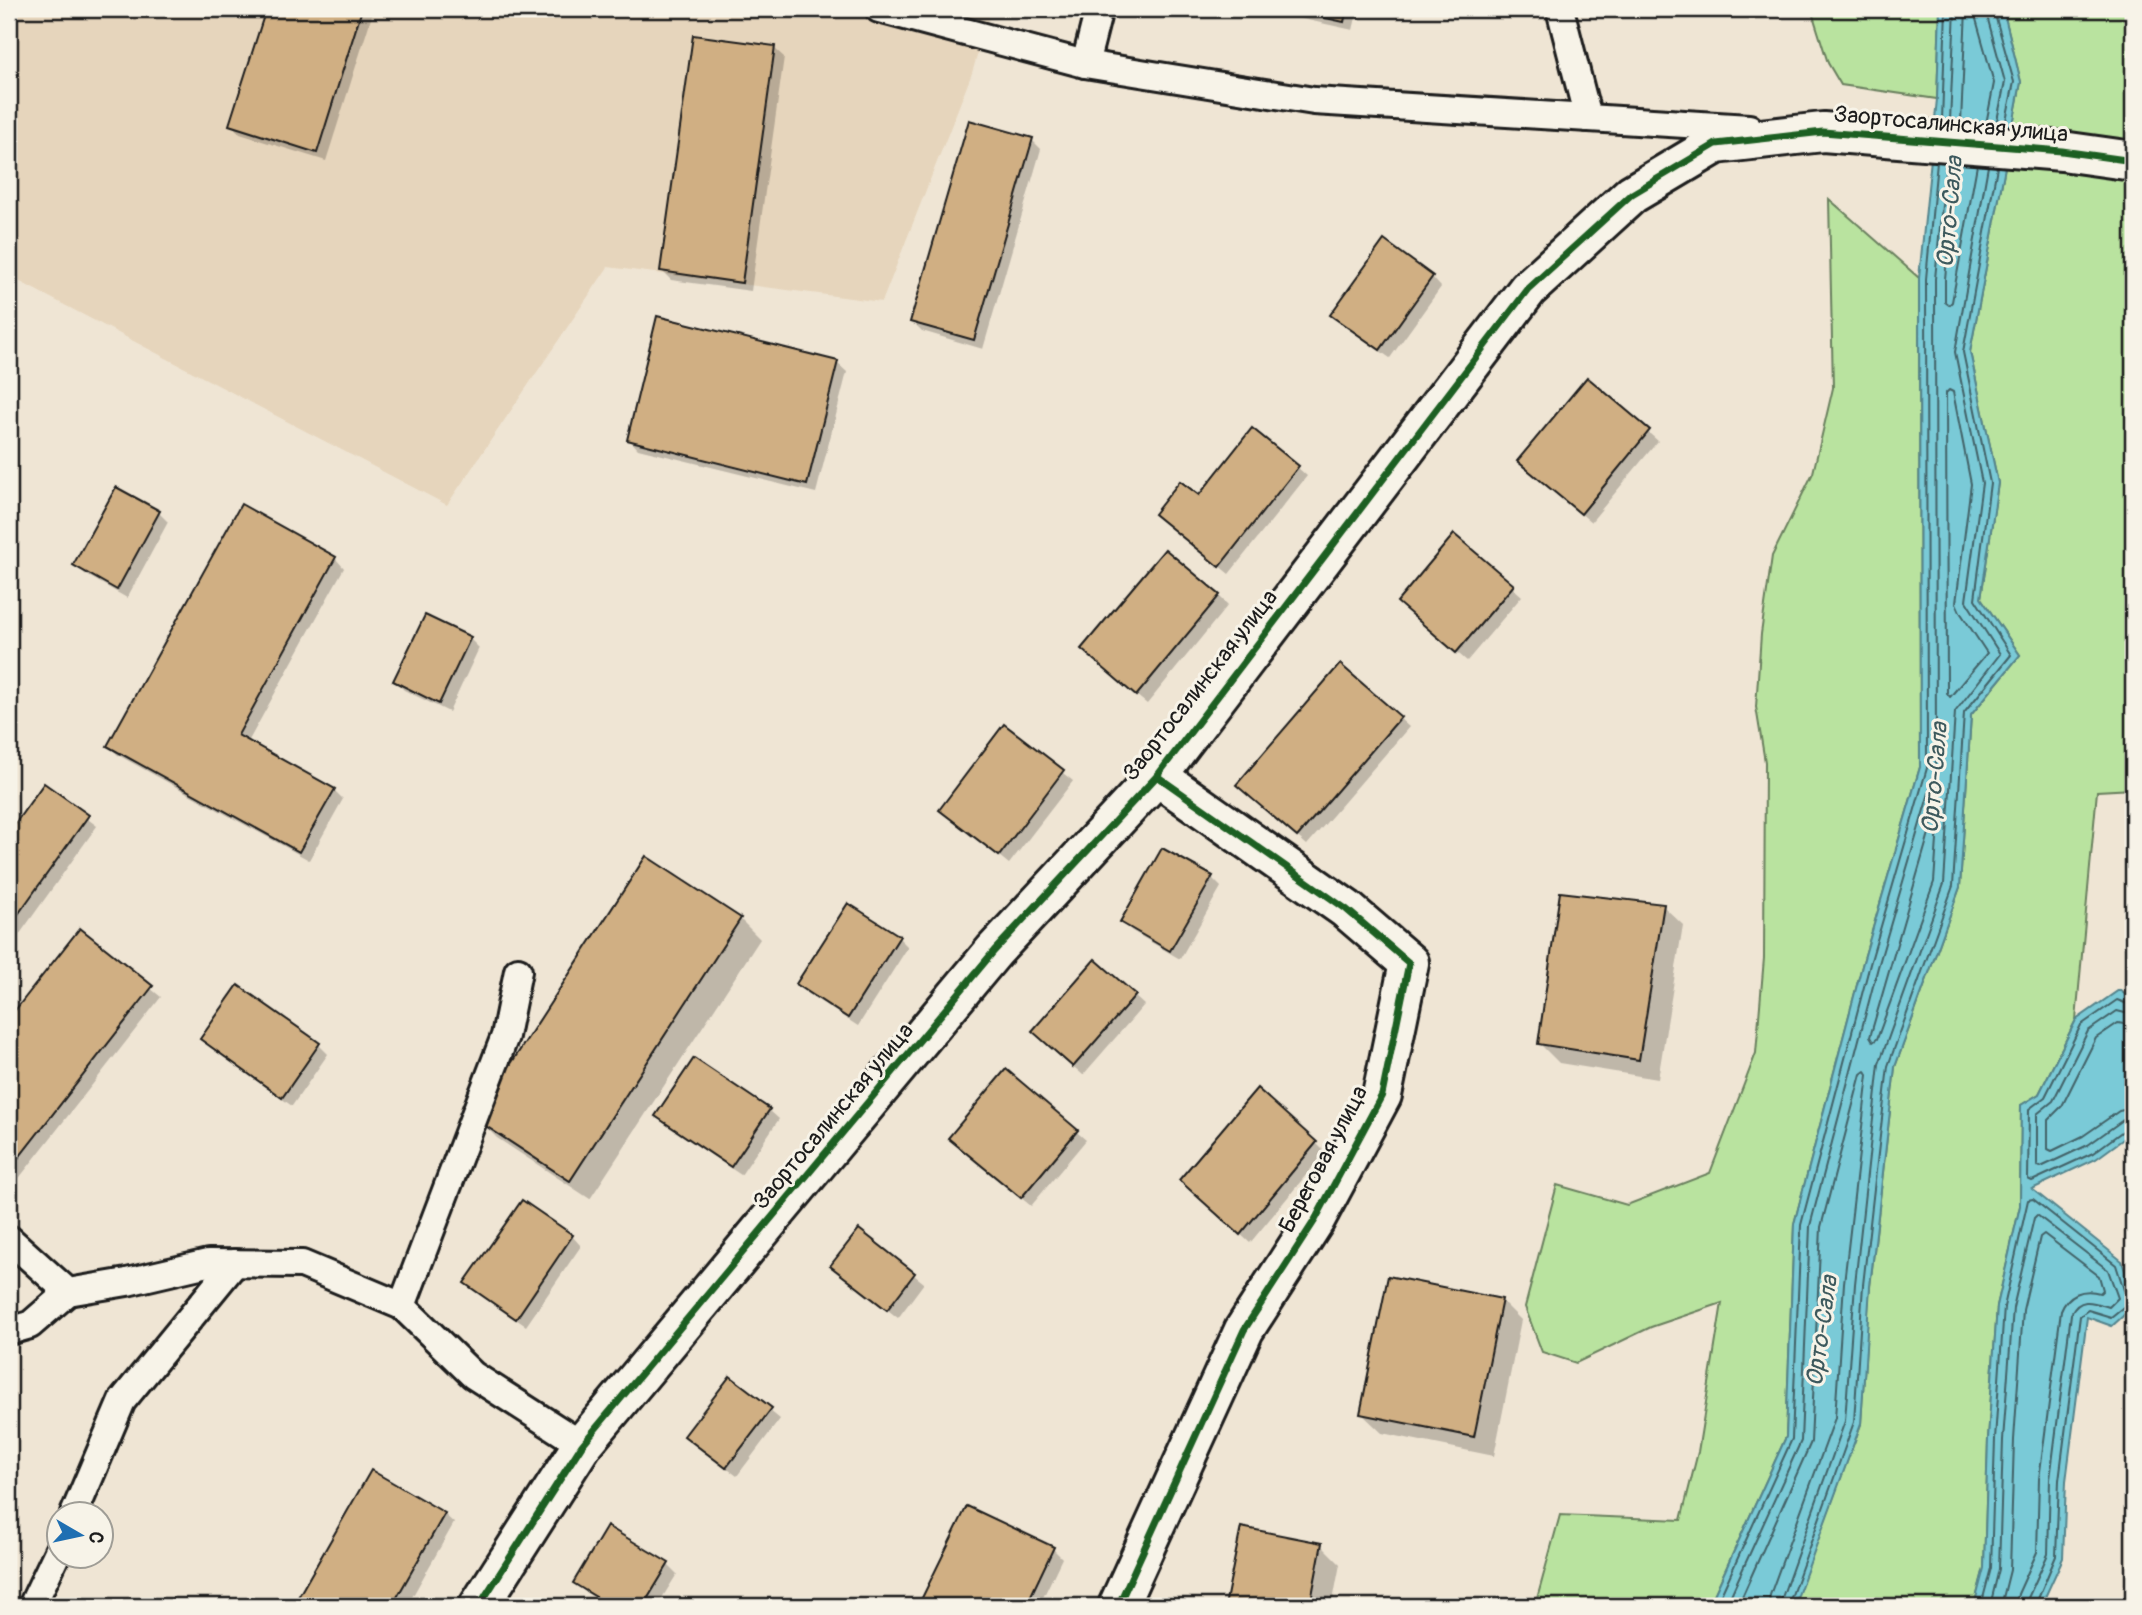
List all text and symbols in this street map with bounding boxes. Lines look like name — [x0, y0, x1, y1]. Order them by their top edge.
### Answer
street label: Заортосалинская улица — [1833, 99, 2069, 149]
water label: Орто-Сала — [1931, 153, 1969, 269]
street label: Заортосалинская улица — [1116, 583, 1284, 787]
water label: Орто-Сала — [1916, 719, 1954, 835]
street label: Заортосалинская улица — [746, 1017, 920, 1215]
street label: Береговая улица — [1272, 1080, 1374, 1238]
water label: Орто-Сала — [1800, 1272, 1844, 1388]
north arrow — [46, 1500, 116, 1570]
text: С — [83, 1530, 109, 1545]

